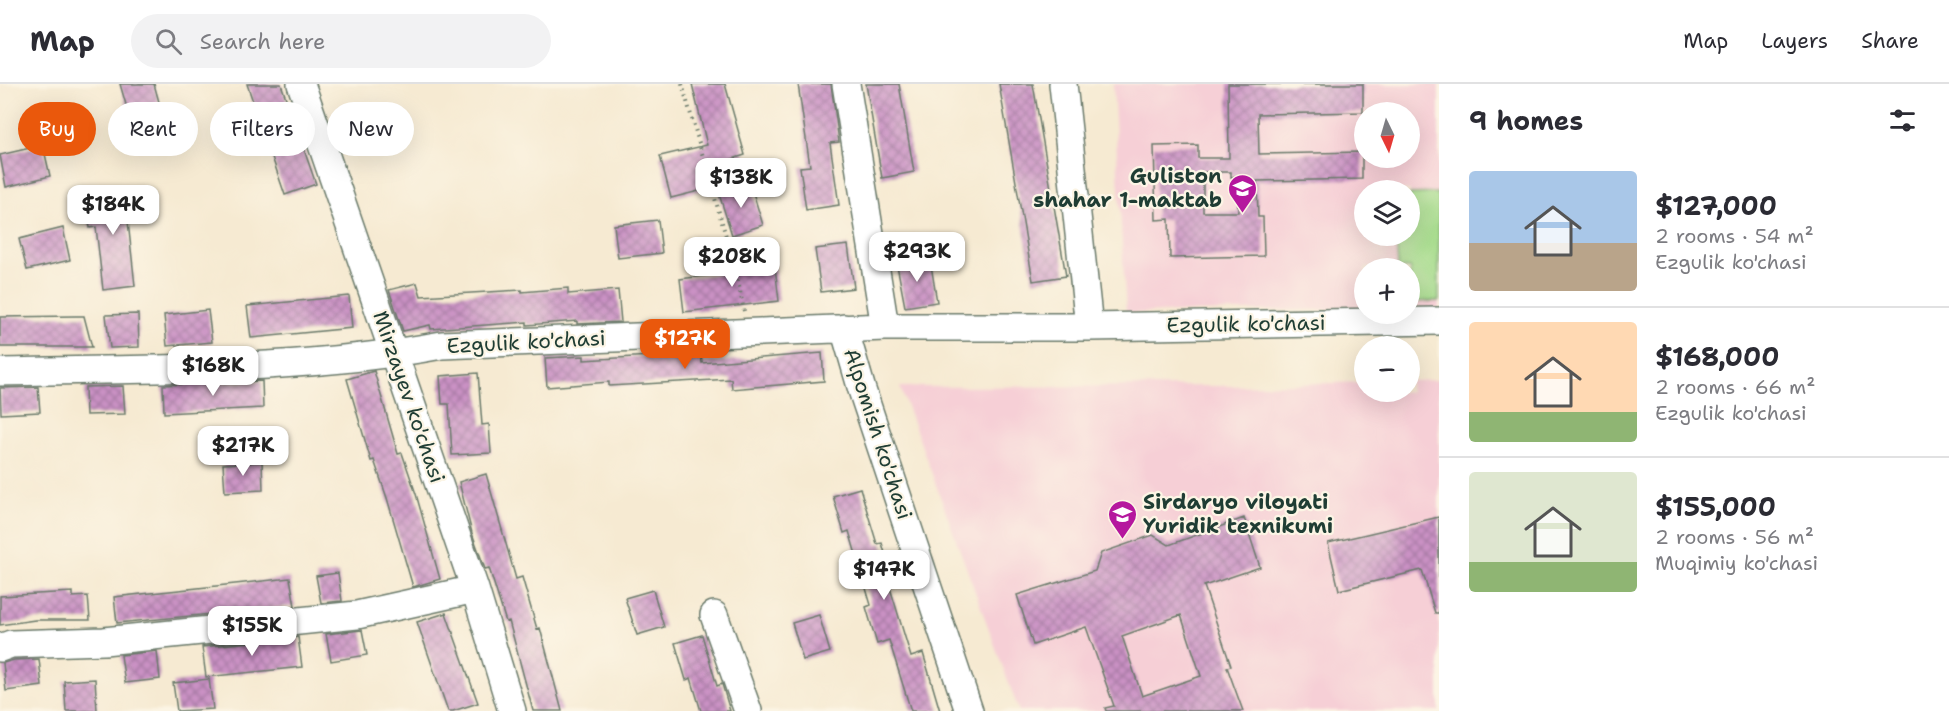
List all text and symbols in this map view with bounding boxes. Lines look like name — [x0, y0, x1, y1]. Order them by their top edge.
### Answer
search box — [131, 14, 551, 68]
text: Map — [30, 22, 95, 60]
icon: search — [152, 25, 185, 58]
text: Search here — [200, 27, 325, 56]
text: Map — [1683, 27, 1728, 55]
text: Layers — [1761, 27, 1828, 55]
text: Share — [1861, 27, 1919, 55]
chip: Buy — [18, 102, 96, 156]
chip: Rent — [108, 102, 198, 156]
chip: Filters — [210, 102, 315, 156]
chip: New — [327, 102, 414, 156]
north arrow — [1354, 102, 1420, 168]
map controls — [1354, 102, 1420, 402]
text: 9 homes — [1469, 103, 1583, 138]
icon: filters — [1886, 104, 1919, 137]
pin: $138K — [699, 158, 783, 209]
place label: Guliston shahar 1-maktab — [1033, 162, 1222, 214]
text: $138K — [709, 164, 773, 190]
school or university icon: Guliston shahar 1-maktab — [1227, 172, 1259, 214]
button: layers — [1354, 180, 1420, 246]
pin: $184K — [71, 185, 155, 236]
text: $127,000 — [1655, 188, 1777, 223]
text: $184K — [81, 191, 145, 217]
icon: home — [1517, 195, 1589, 267]
text: 2 rooms · 54 m² — [1655, 223, 1814, 249]
pin: $293K — [875, 232, 959, 283]
pin: $208K — [690, 237, 774, 288]
text: $293K — [883, 238, 951, 264]
text: $208K — [698, 243, 766, 269]
text: Ezgulik ko'chasi — [1655, 249, 1807, 275]
button: + — [1354, 258, 1420, 324]
street label: Mirzayev ko'chasi — [366, 307, 452, 487]
street label: Ezgulik ko'chasi — [1166, 309, 1326, 339]
pin: $127K — [643, 319, 727, 370]
street label: Ezgulik ko'chasi — [446, 324, 606, 360]
text: $127K — [654, 325, 716, 351]
button: − — [1354, 336, 1420, 402]
text: $168,000 — [1655, 339, 1779, 374]
street label: Alpomish ko'chasi — [837, 345, 919, 523]
pin: $168K — [171, 346, 255, 397]
icon: home — [1517, 346, 1589, 418]
text: $168K — [181, 352, 245, 378]
text: 2 rooms · 66 m² — [1655, 374, 1816, 400]
text: Ezgulik ko'chasi — [1655, 400, 1807, 426]
pin: $217K — [201, 426, 285, 477]
text: $217K — [212, 432, 274, 458]
place label: Sirdaryo viloyati Yuridik texnikumi — [1143, 488, 1333, 540]
text: $155,000 — [1655, 489, 1776, 524]
icon: home — [1517, 496, 1589, 568]
school or university icon: Sirdaryo viloyati Yuridik texnikumi — [1106, 498, 1138, 540]
text: 2 rooms · 56 m² — [1655, 524, 1814, 550]
pin: $147K — [842, 550, 926, 601]
text: Muqimiy ko'chasi — [1655, 550, 1818, 576]
text: $147K — [853, 556, 915, 582]
pin: $155K — [210, 606, 294, 657]
text: $155K — [222, 612, 282, 638]

